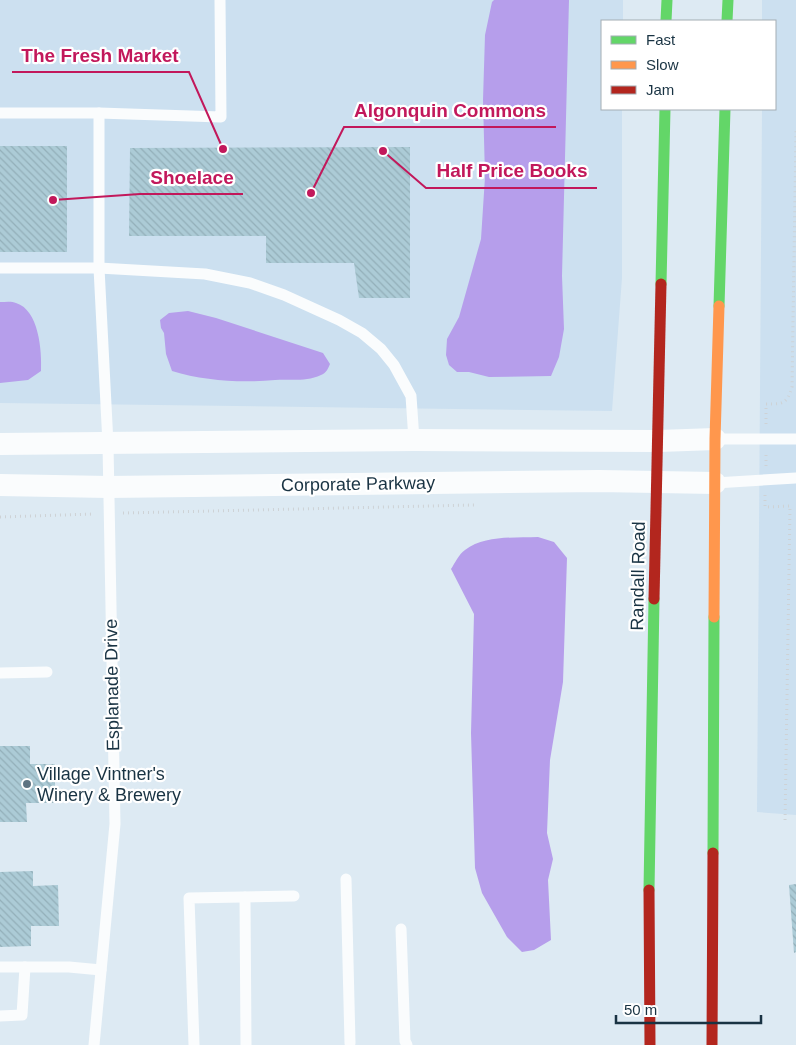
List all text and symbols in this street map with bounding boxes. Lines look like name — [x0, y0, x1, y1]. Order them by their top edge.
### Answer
legend — [601, 20, 776, 110]
text: Fast — [646, 31, 676, 48]
callout: The Fresh Market — [12, 38, 189, 72]
text: The Fresh Market — [21, 45, 179, 66]
text: Slow — [646, 56, 679, 73]
text: Jam — [646, 81, 674, 98]
callout: Algonquin Commons — [344, 93, 556, 127]
text: Algonquin Commons — [354, 100, 546, 121]
callout: Half Price Books — [426, 154, 597, 188]
callout: Shoelace — [140, 160, 243, 194]
text: Half Price Books — [437, 160, 588, 181]
text: Shoelace — [150, 167, 234, 188]
street label: Corporate Parkway — [281, 473, 435, 495]
street label: Randall Road — [627, 521, 649, 631]
street label: Esplanade Drive — [101, 619, 123, 751]
place label: Village Vintner's Winery & Brewery — [37, 764, 181, 805]
marker: Village Vintner's Winery & Brewery — [21, 778, 33, 790]
scale bar — [616, 992, 761, 1024]
text: 50 m — [624, 1001, 657, 1018]

